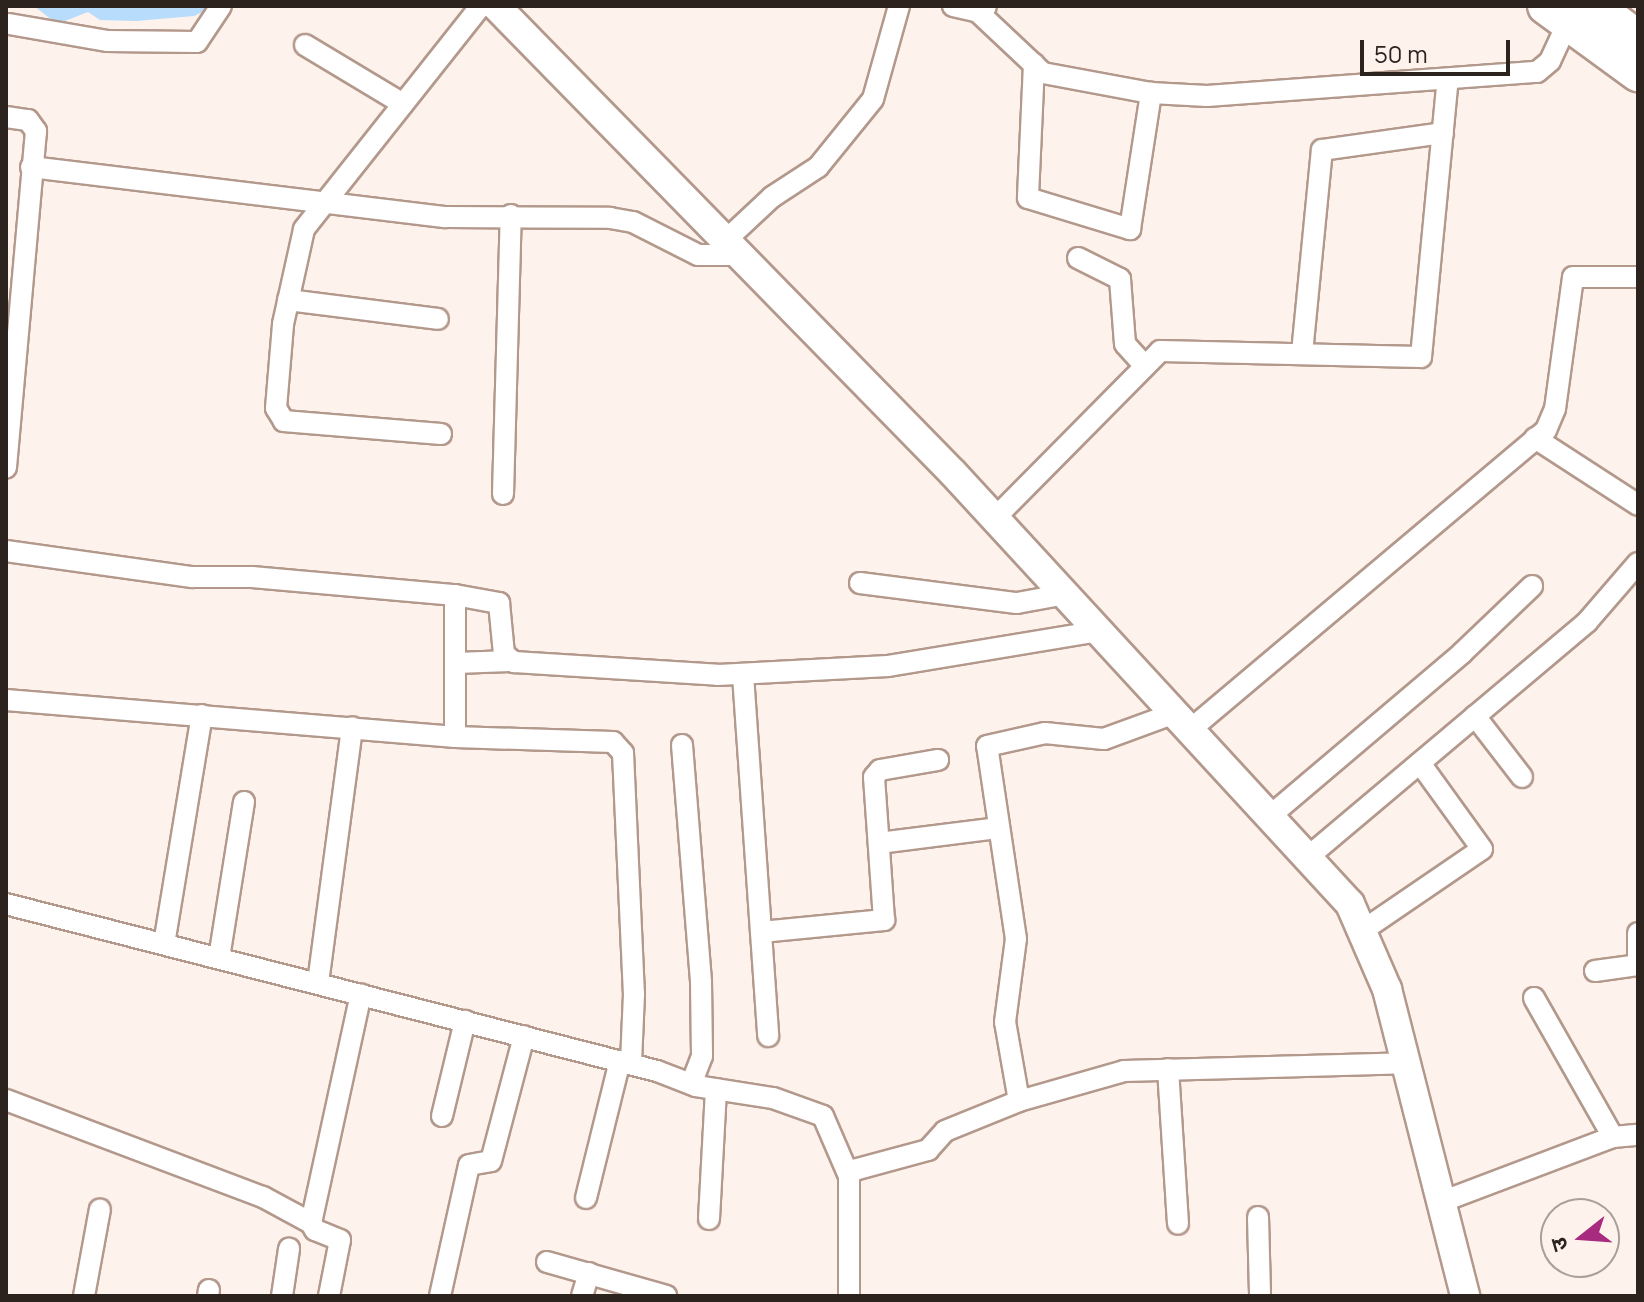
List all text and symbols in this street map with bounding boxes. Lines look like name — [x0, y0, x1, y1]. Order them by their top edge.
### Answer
scale bar — [1364, 24, 1514, 74]
text: 50 m — [1374, 37, 1428, 70]
north arrow — [1540, 1198, 1620, 1278]
text: उ — [1543, 1234, 1575, 1255]

